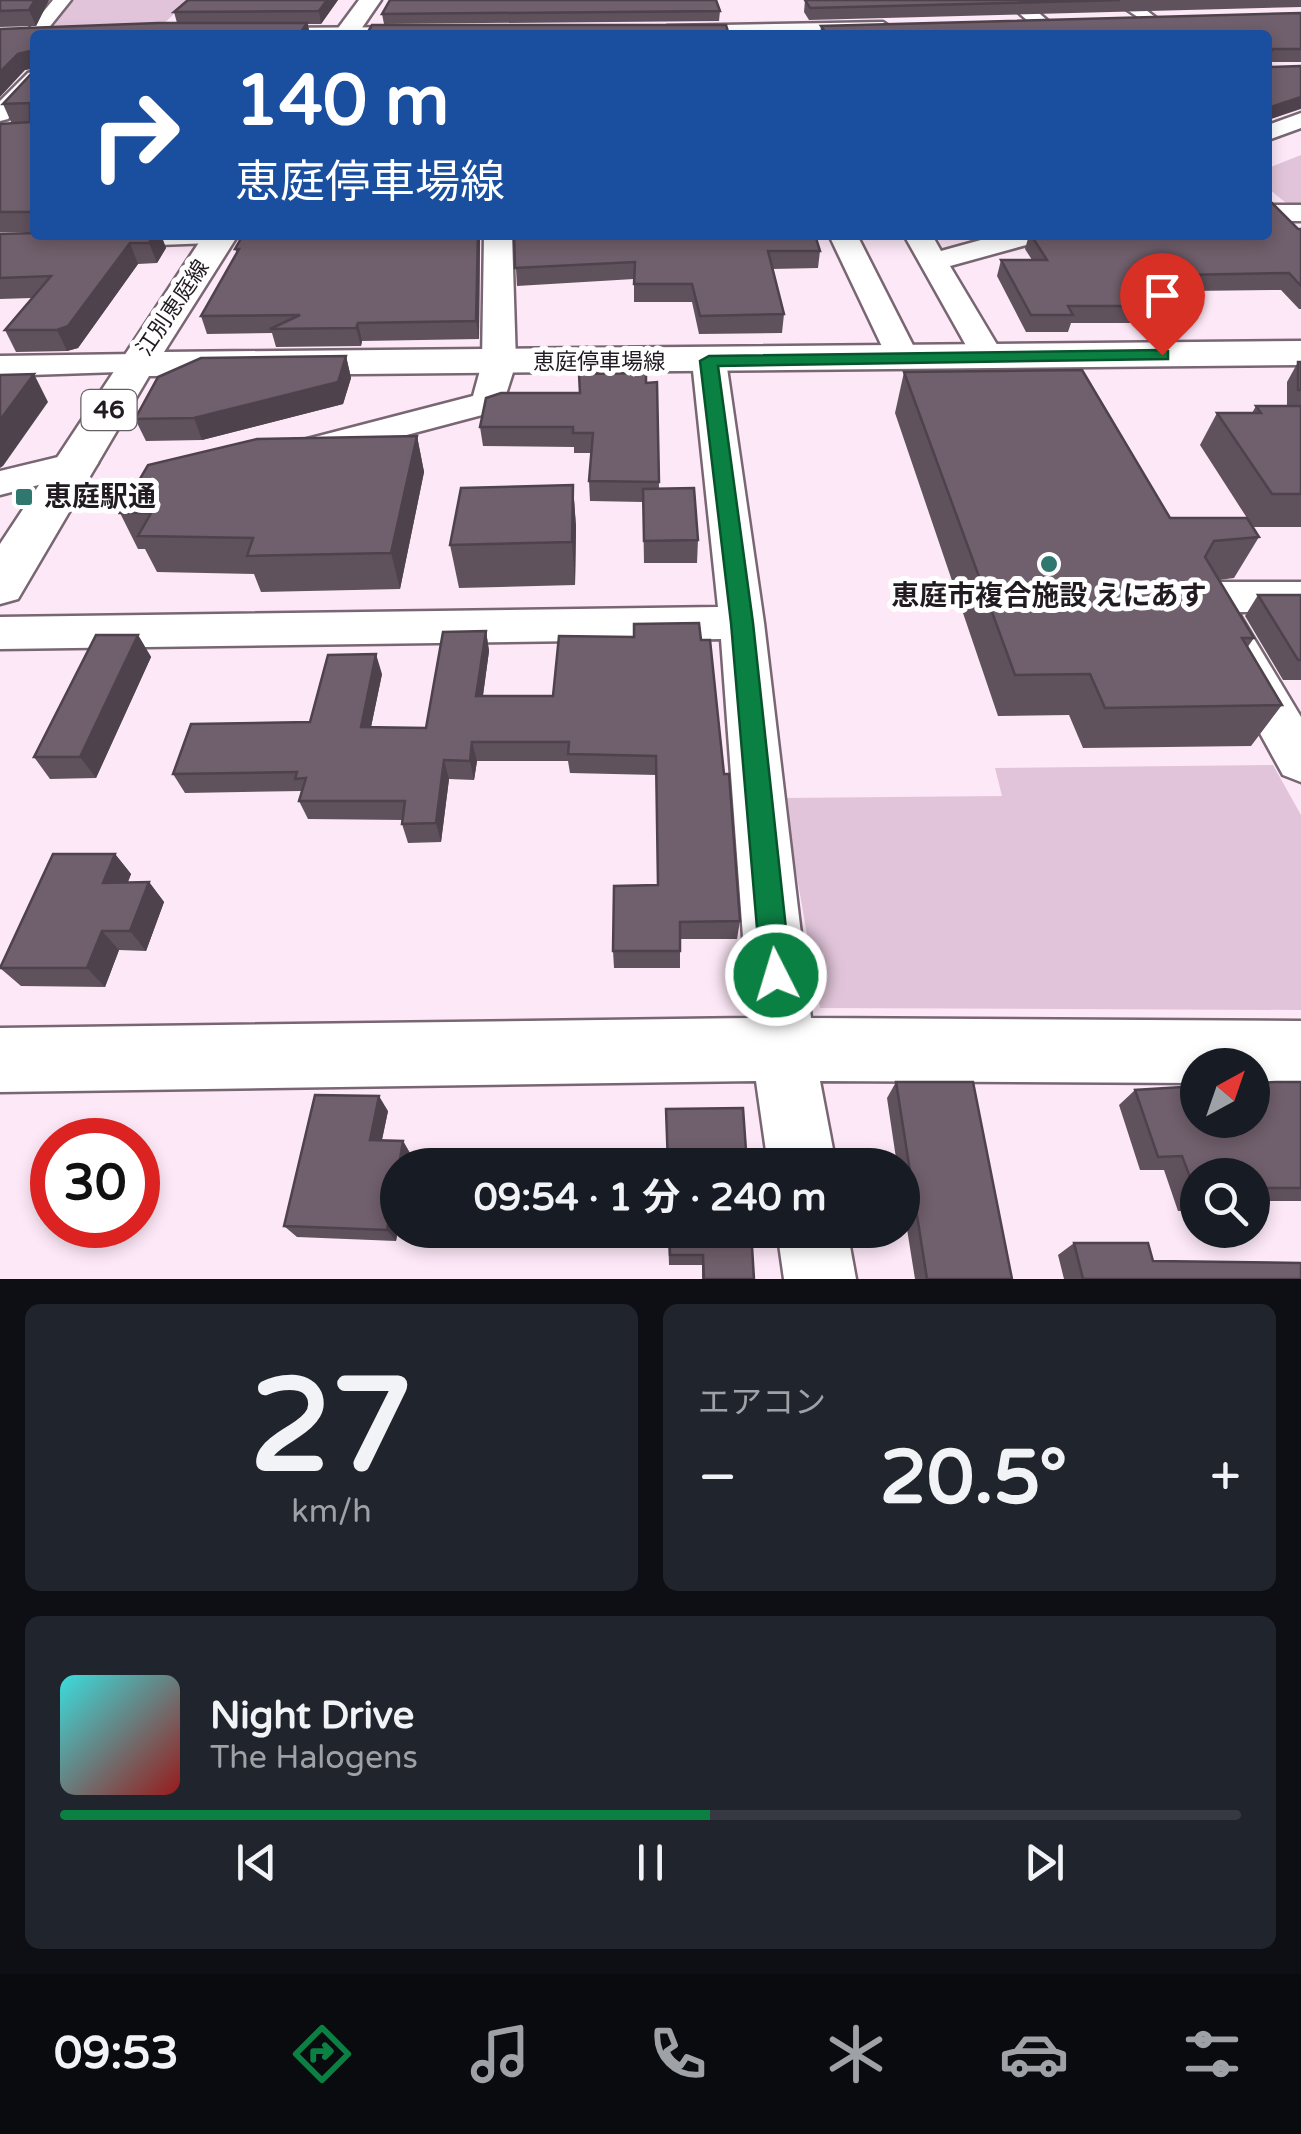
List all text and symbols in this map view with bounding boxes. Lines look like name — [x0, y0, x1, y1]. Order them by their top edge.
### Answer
text: 140 m — [235, 60, 449, 144]
icon: right — [70, 70, 200, 200]
text: 恵庭停車場線 — [235, 156, 505, 210]
pin — [1120, 253, 1205, 356]
street label: 江別恵庭線 — [131, 255, 215, 361]
icon: arrive — [1135, 268, 1190, 323]
street label: 恵庭停車場線 — [533, 349, 665, 375]
road number: 46 — [82, 390, 136, 430]
place label: 恵庭駅通 — [44, 480, 156, 514]
marker: 恵庭駅通 — [13, 486, 35, 508]
marker: 恵庭市複合施設 えにあす — [1038, 553, 1060, 575]
place label: 恵庭市複合施設 えにあす — [891, 579, 1207, 613]
position arrow — [724, 923, 828, 1027]
north arrow — [1180, 1048, 1270, 1138]
map controls — [1180, 1048, 1270, 1248]
speed limit sign: 30 — [30, 1118, 160, 1248]
button: search — [1180, 1158, 1270, 1248]
text: 09:54 · 1 分 · 240 m — [474, 1175, 826, 1221]
text: 27 — [250, 1350, 413, 1506]
text: エアコン — [698, 1384, 826, 1422]
text: 20.5° — [880, 1433, 1067, 1523]
text: − — [698, 1445, 737, 1511]
text: + — [1210, 1445, 1241, 1511]
text: km/h — [291, 1493, 372, 1531]
text: Night Drive — [210, 1693, 414, 1739]
text: The Halogens — [210, 1739, 418, 1777]
icon: previous — [229, 1835, 284, 1890]
icon: pause — [623, 1835, 678, 1890]
icon: next — [1017, 1835, 1072, 1890]
icon: directions — [287, 2019, 357, 2089]
icon: music — [465, 2019, 535, 2089]
icon: phone — [643, 2019, 713, 2089]
icon: climate — [821, 2019, 891, 2089]
icon: car — [999, 2019, 1069, 2089]
icon: filters — [1177, 2019, 1247, 2089]
text: 09:53 — [54, 2027, 179, 2081]

